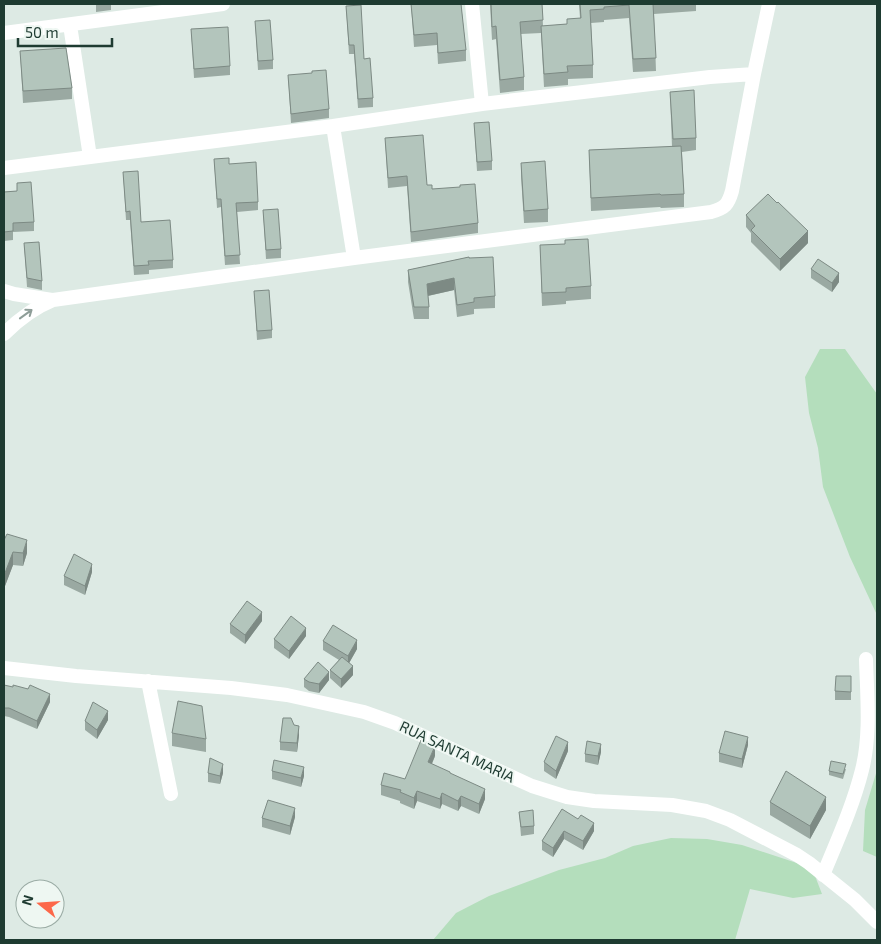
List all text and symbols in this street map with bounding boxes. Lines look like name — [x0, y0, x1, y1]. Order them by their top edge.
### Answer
scale bar — [18, 15, 111, 47]
text: 50 m — [25, 23, 59, 41]
one-way arrow — [19, 309, 33, 319]
street label: RUA SANTA MARIA — [397, 717, 518, 786]
north arrow — [15, 879, 65, 929]
text: N — [17, 893, 37, 907]

